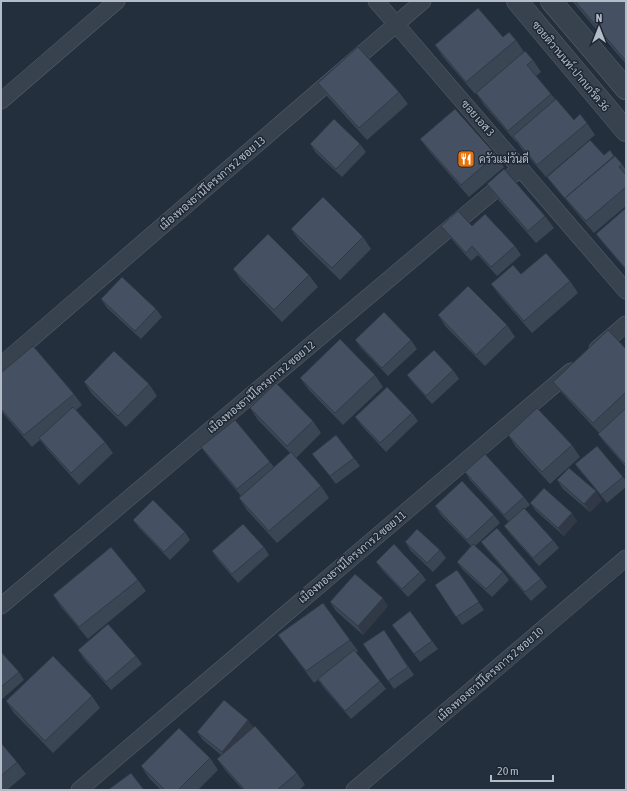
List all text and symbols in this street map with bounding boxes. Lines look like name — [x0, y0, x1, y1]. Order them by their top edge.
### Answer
north arrow — [579, 8, 619, 48]
text: N — [596, 12, 602, 24]
street label: ซอยติวานนท์-ปากเกร็ด 36 — [530, 17, 614, 113]
street label: ซอย เอส 3 — [459, 97, 497, 139]
street label: เมืองทองธานีโครงการ 2 ซอย 13 — [155, 132, 267, 232]
restaurant icon: ครัวแม่วันดี — [456, 149, 476, 169]
place label: ครัวแม่วันดี — [479, 151, 529, 165]
street label: เมืองทองธานีโครงการ 2 ซอย 12 — [204, 337, 317, 435]
street label: เมืองทองธานีโครงการ 2 ซอย 11 — [295, 507, 408, 605]
street label: เมืองทองธานีโครงการ 2 ซอย 10 — [433, 623, 545, 723]
scale bar — [491, 757, 553, 783]
text: 20 m — [497, 764, 519, 778]

